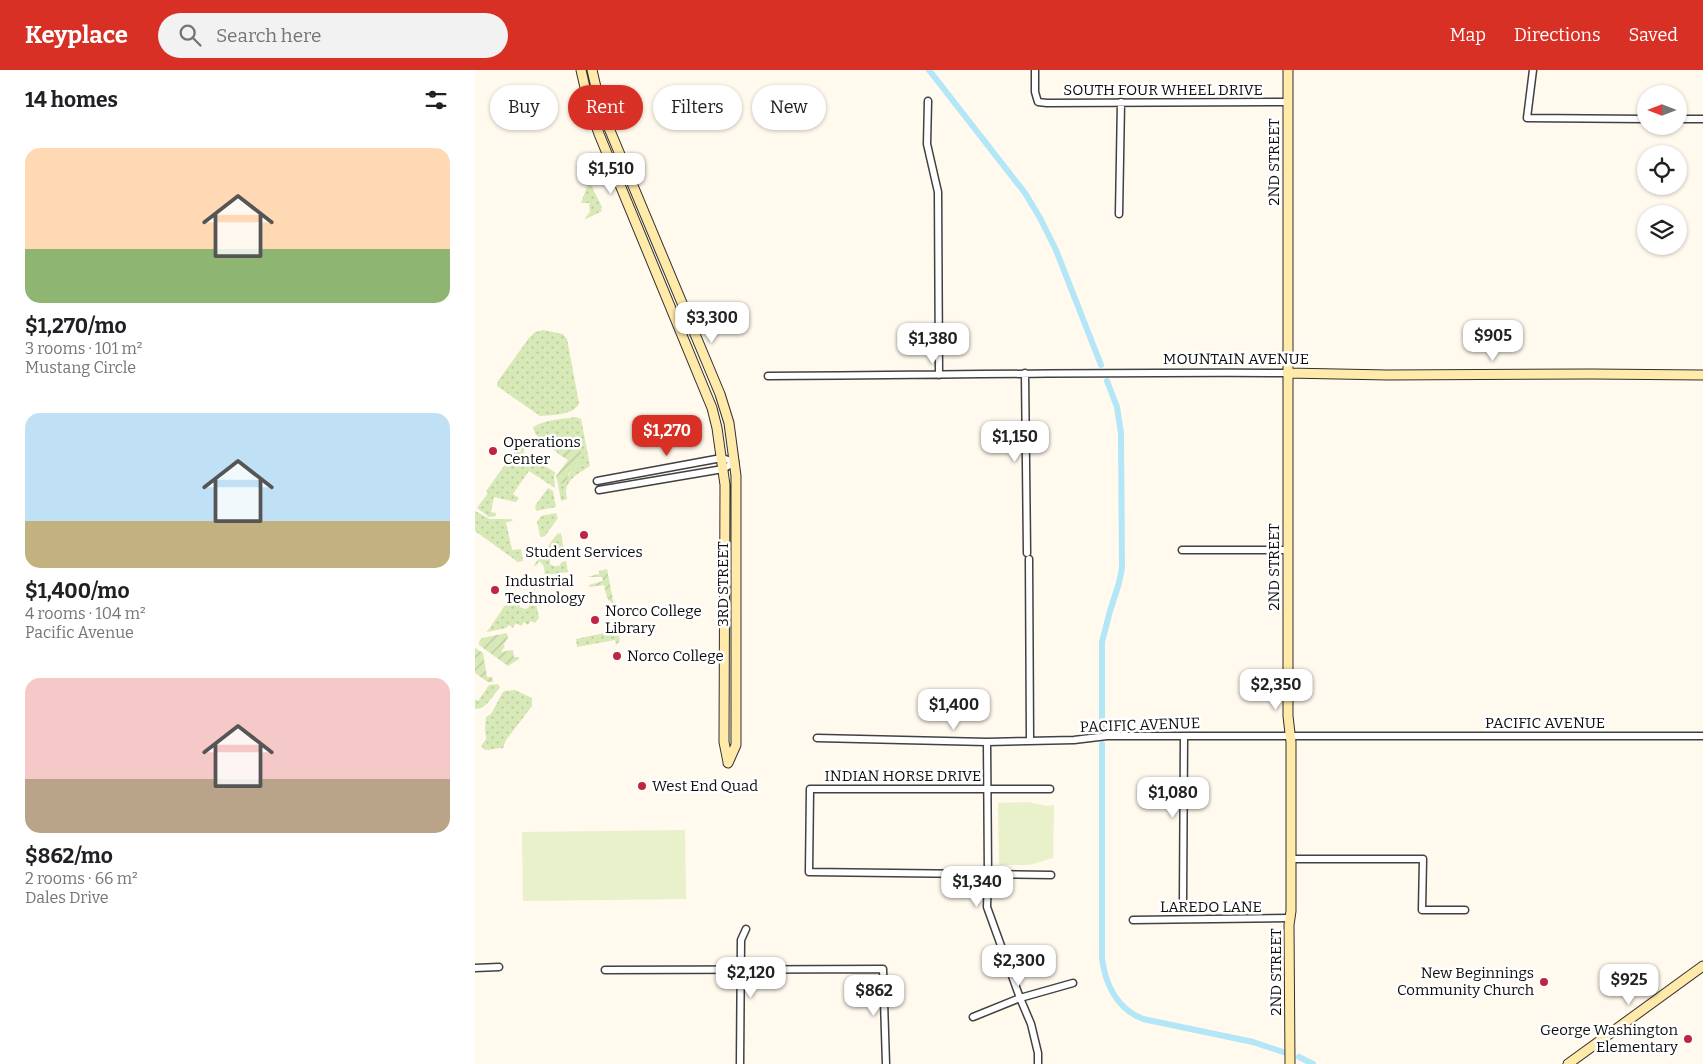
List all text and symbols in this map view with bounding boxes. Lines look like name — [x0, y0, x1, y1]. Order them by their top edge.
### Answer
search box — [158, 13, 508, 58]
text: Keyplace — [25, 21, 128, 49]
icon: search — [176, 21, 204, 49]
text: Search here — [216, 24, 321, 47]
text: Map — [1450, 24, 1486, 46]
text: Directions — [1514, 24, 1601, 46]
text: Saved — [1629, 24, 1678, 46]
street label: SOUTH FOUR WHEEL DRIVE — [1063, 81, 1263, 99]
chip: Buy — [490, 85, 558, 130]
chip: Rent — [568, 85, 643, 130]
chip: Filters — [653, 85, 742, 130]
chip: New — [752, 85, 826, 130]
north arrow — [1637, 85, 1687, 135]
map controls — [1637, 85, 1687, 255]
icon: filters — [422, 86, 450, 114]
text: 14 homes — [25, 87, 118, 113]
street label: 2ND STREET — [1265, 118, 1283, 206]
button: locate — [1637, 145, 1687, 195]
pin: $1,510 — [570, 152, 652, 195]
text: $1,510 — [588, 159, 634, 178]
icon: home — [193, 181, 283, 271]
button: layers — [1637, 205, 1687, 255]
pin: $3,300 — [671, 302, 753, 344]
text: $3,300 — [686, 308, 738, 327]
text: $1,270/mo — [25, 313, 127, 339]
pin: $905 — [1463, 320, 1523, 362]
pin: $1,380 — [892, 322, 974, 365]
text: $905 — [1474, 326, 1512, 345]
text: $1,380 — [908, 329, 958, 348]
text: 3 rooms · 101 m² — [25, 339, 142, 358]
street label: MOUNTAIN AVENUE — [1163, 350, 1309, 368]
text: Mustang Circle — [25, 358, 136, 377]
pin: $1,270 — [626, 414, 708, 457]
pin: $1,150 — [974, 420, 1056, 463]
text: $1,270 — [643, 421, 691, 440]
text: $1,150 — [992, 427, 1038, 446]
place label: Operations Center — [503, 433, 581, 468]
marker: Operations Center — [487, 445, 499, 457]
icon: home — [193, 446, 283, 536]
street label: 2ND STREET — [1265, 523, 1283, 611]
marker: Student Services — [578, 529, 590, 541]
street label: 3RD STREET — [714, 541, 732, 627]
place label: Student Services — [525, 543, 643, 561]
place label: Industrial Technology — [505, 572, 585, 607]
text: $1,400/mo — [25, 578, 130, 604]
marker: Industrial Technology — [489, 584, 501, 596]
place label: Norco College Library — [605, 602, 702, 637]
text: 4 rooms · 104 m² — [25, 604, 146, 623]
marker: Norco College Library — [589, 614, 601, 626]
text: Pacific Avenue — [25, 623, 134, 642]
place label: Norco College — [627, 647, 724, 665]
marker: Norco College — [611, 650, 623, 662]
pin: $2,350 — [1235, 668, 1317, 711]
text: $2,350 — [1251, 675, 1301, 694]
pin: $1,400 — [913, 688, 995, 731]
text: $1,400 — [929, 695, 979, 714]
icon: home — [193, 711, 283, 801]
street label: PACIFIC AVENUE — [1080, 714, 1200, 736]
street label: PACIFIC AVENUE — [1485, 714, 1605, 732]
street label: INDIAN HORSE DRIVE — [825, 767, 981, 785]
pin: $1,080 — [1132, 776, 1214, 819]
place label: West End Quad — [652, 777, 758, 795]
marker: West End Quad — [636, 780, 648, 792]
text: $1,080 — [1148, 783, 1198, 802]
text: $862/mo — [25, 843, 113, 869]
pin: $1,340 — [936, 866, 1018, 908]
text: 2 rooms · 66 m² — [25, 869, 138, 888]
text: $1,340 — [952, 872, 1002, 891]
text: Dales Drive — [25, 888, 109, 907]
street label: LAREDO LANE — [1160, 898, 1262, 916]
street label: 2ND STREET — [1267, 928, 1285, 1016]
pin: $2,300 — [978, 944, 1060, 987]
text: $2,300 — [993, 951, 1045, 970]
pin: $2,120 — [710, 956, 792, 999]
text: $2,120 — [727, 963, 775, 982]
place label: New Beginnings Community Church — [1397, 964, 1535, 999]
pin: $925 — [1599, 964, 1659, 1006]
text: $925 — [1611, 970, 1647, 989]
pin: $862 — [844, 974, 904, 1017]
marker: New Beginnings Community Church — [1538, 976, 1550, 988]
text: $862 — [855, 981, 893, 1000]
place label: George Washington Elementary — [1540, 1021, 1678, 1056]
marker: George Washington Elementary — [1682, 1033, 1694, 1045]

